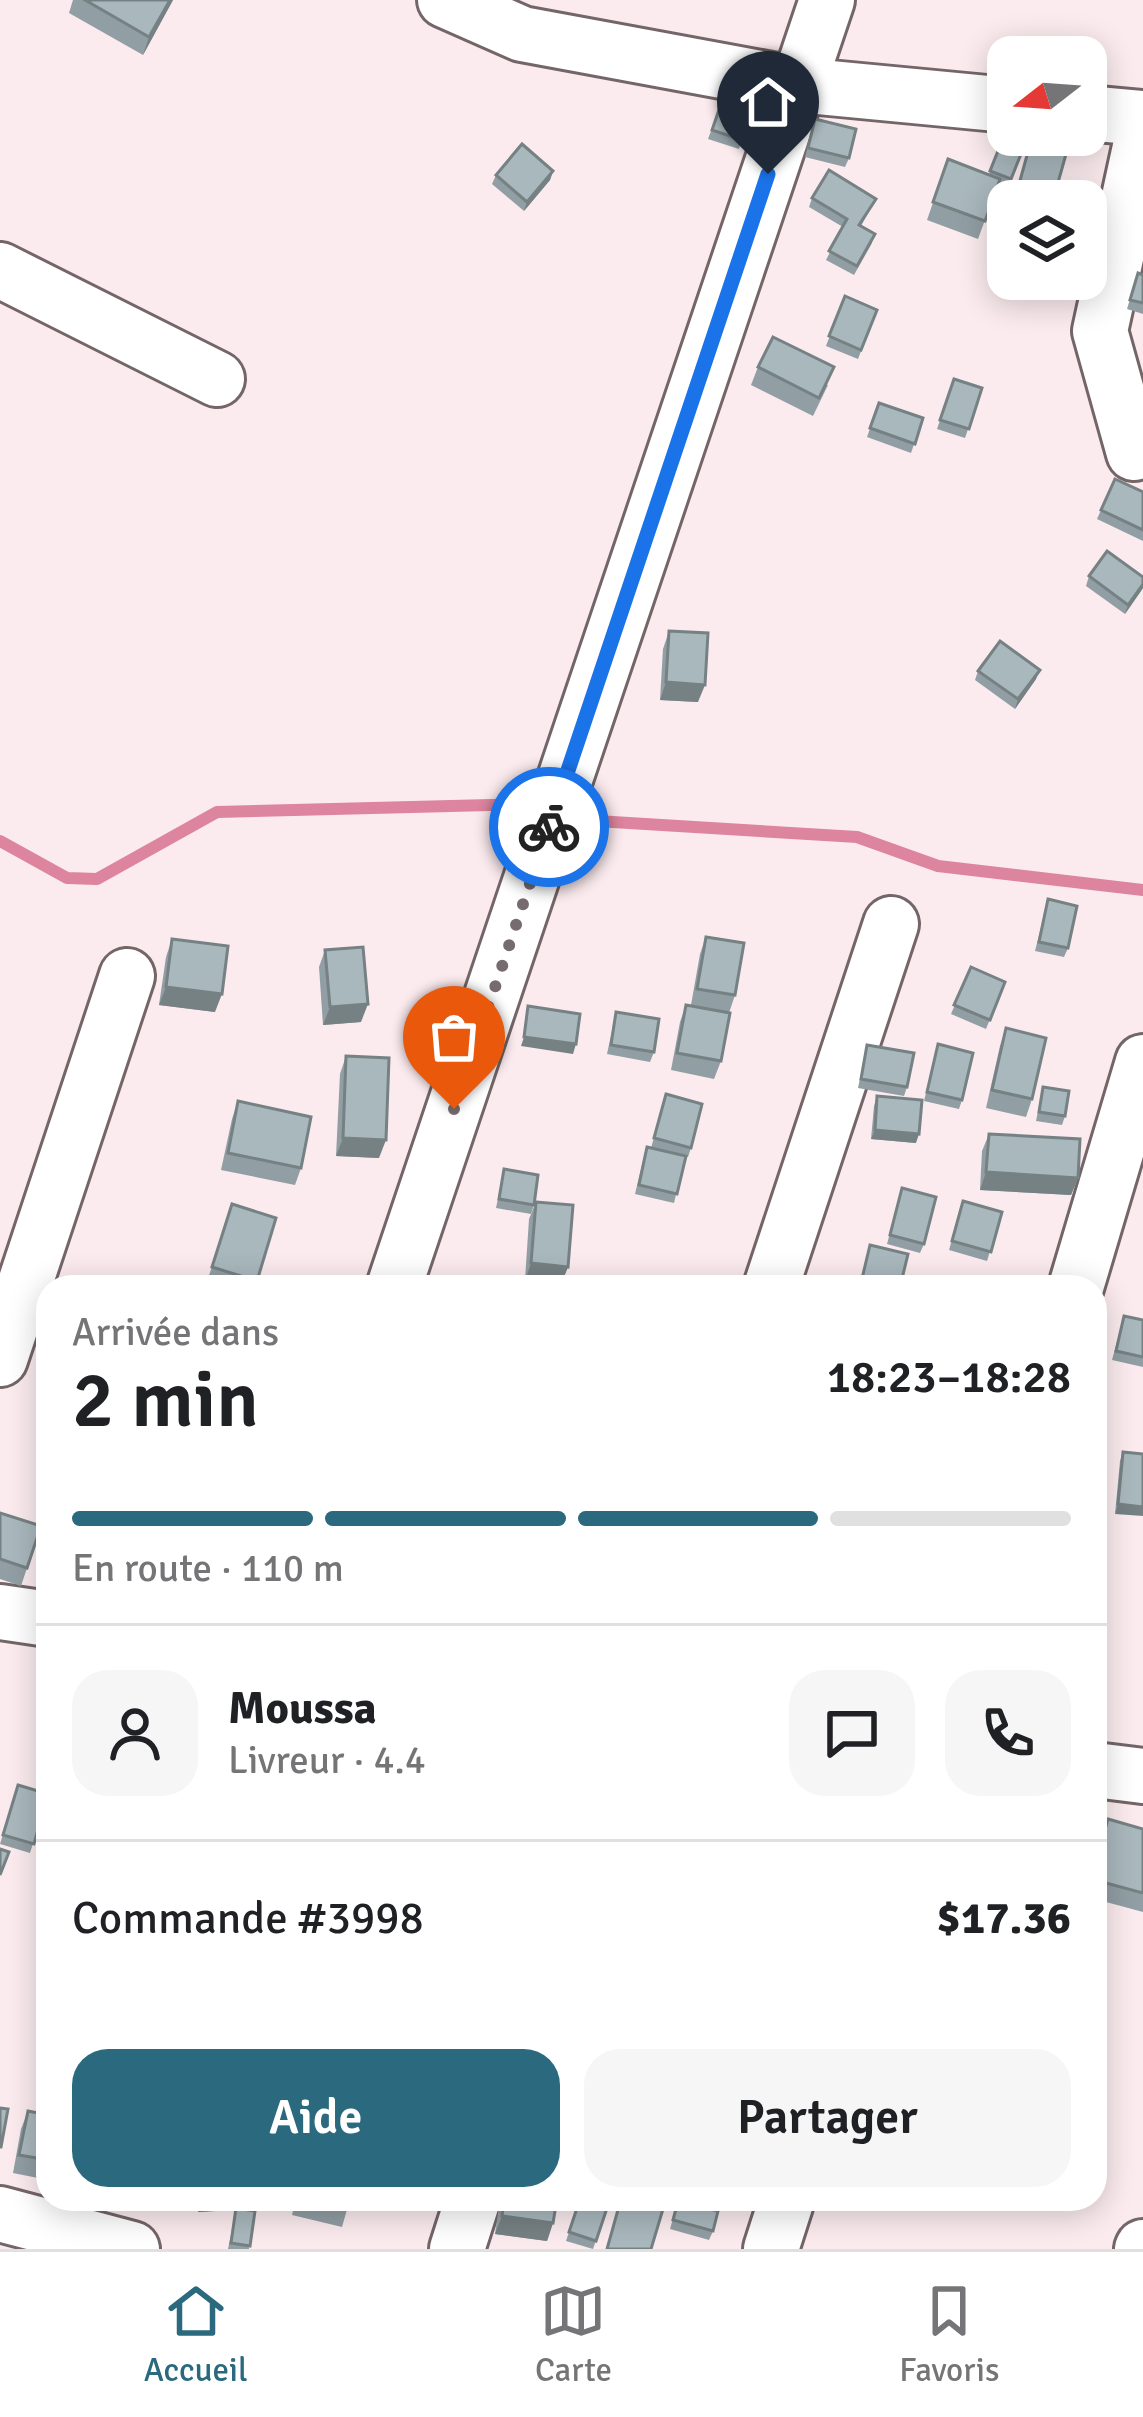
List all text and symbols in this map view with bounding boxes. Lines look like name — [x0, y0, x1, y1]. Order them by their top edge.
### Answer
north arrow — [987, 36, 1107, 156]
map controls — [987, 36, 1107, 300]
pin — [717, 51, 819, 174]
icon: home — [735, 69, 801, 135]
button: layers — [987, 180, 1107, 300]
courier — [489, 767, 609, 887]
icon: bike — [516, 794, 582, 860]
pin — [403, 986, 505, 1109]
icon: bag — [421, 1004, 487, 1070]
text: Arrivée dans — [72, 1308, 279, 1356]
text: 18:23–18:28 — [827, 1350, 1071, 1405]
text: 2 min — [72, 1353, 259, 1449]
text: En route · 110 m — [72, 1544, 344, 1592]
button: person — [72, 1670, 198, 1796]
button: chat — [789, 1670, 915, 1796]
button: phone — [945, 1670, 1071, 1796]
text: Moussa — [228, 1681, 377, 1736]
text: Livreur · 4.4 — [228, 1736, 426, 1784]
text: Commande #3998 — [72, 1891, 424, 1946]
text: $17.36 — [937, 1891, 1071, 1946]
button: Aide — [72, 2049, 560, 2187]
button: Partager — [584, 2049, 1071, 2187]
tab: Accueil — [144, 2278, 248, 2391]
tab: Carte — [535, 2278, 612, 2391]
tab: Favoris — [899, 2278, 999, 2391]

